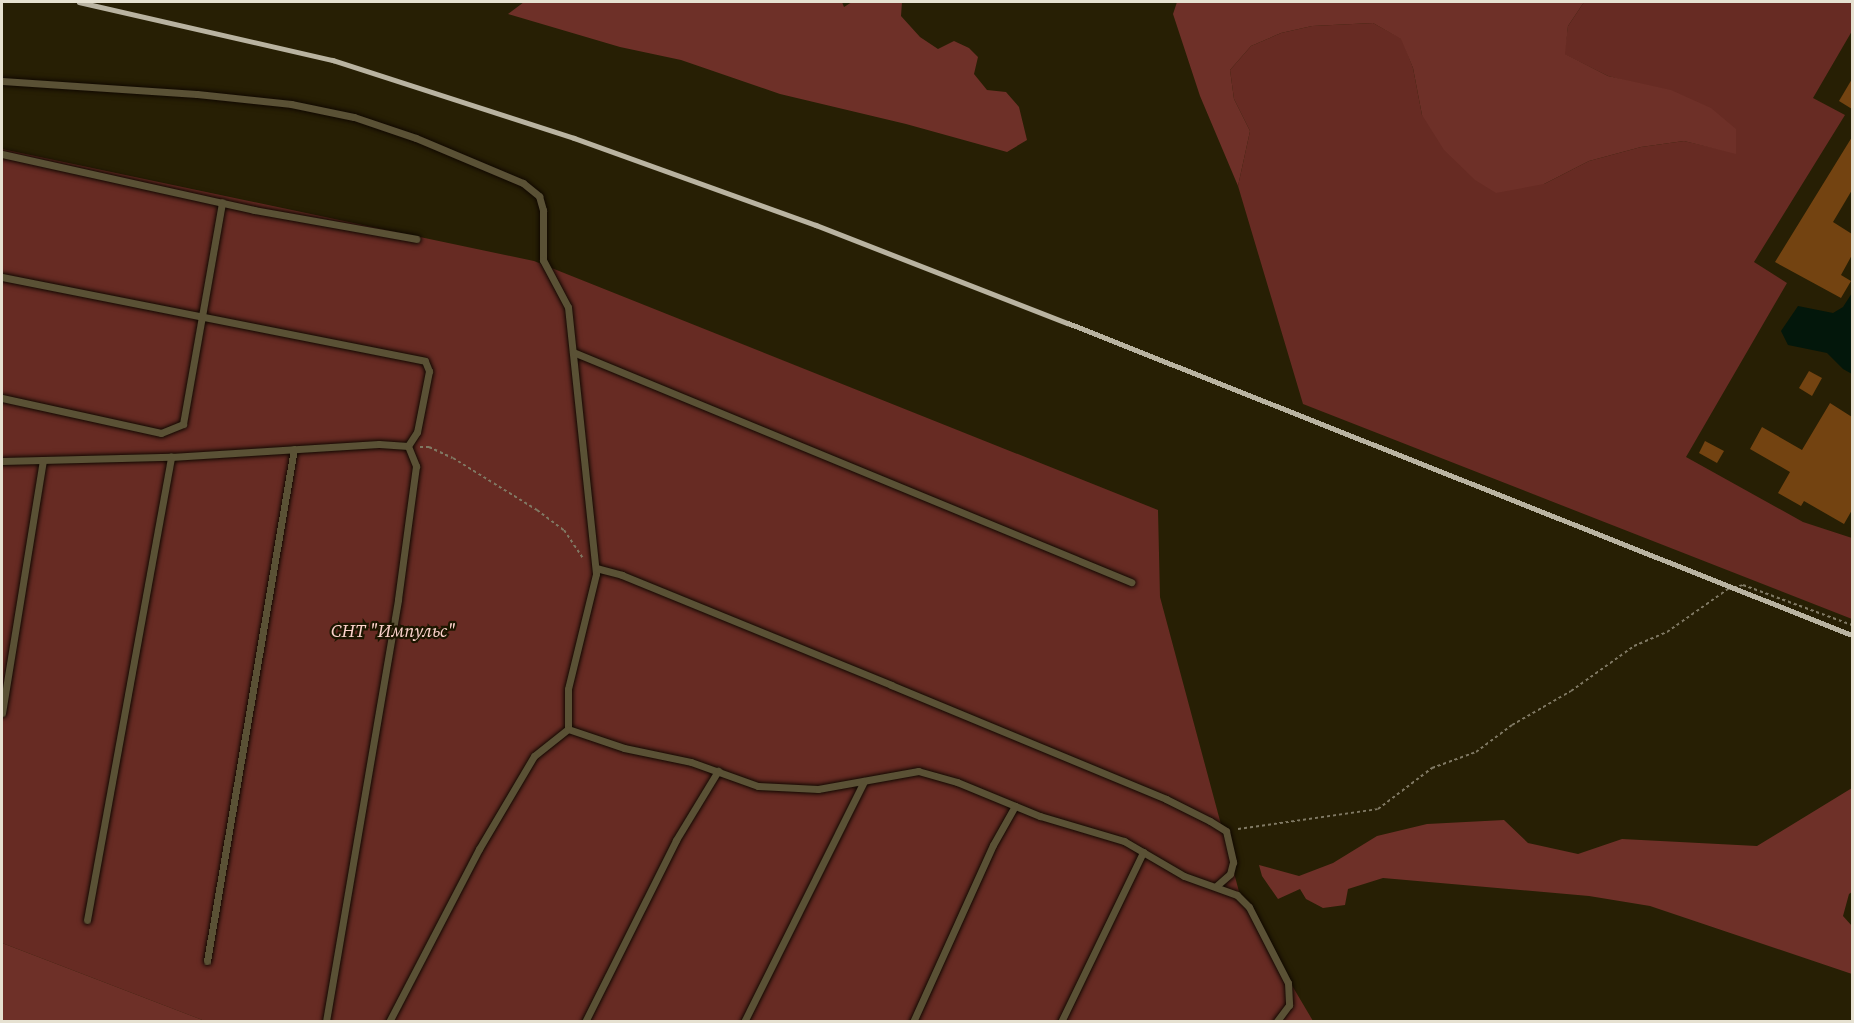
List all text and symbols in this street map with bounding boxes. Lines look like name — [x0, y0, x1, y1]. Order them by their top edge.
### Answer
park label: СНТ "Импульс" — [331, 620, 455, 642]

